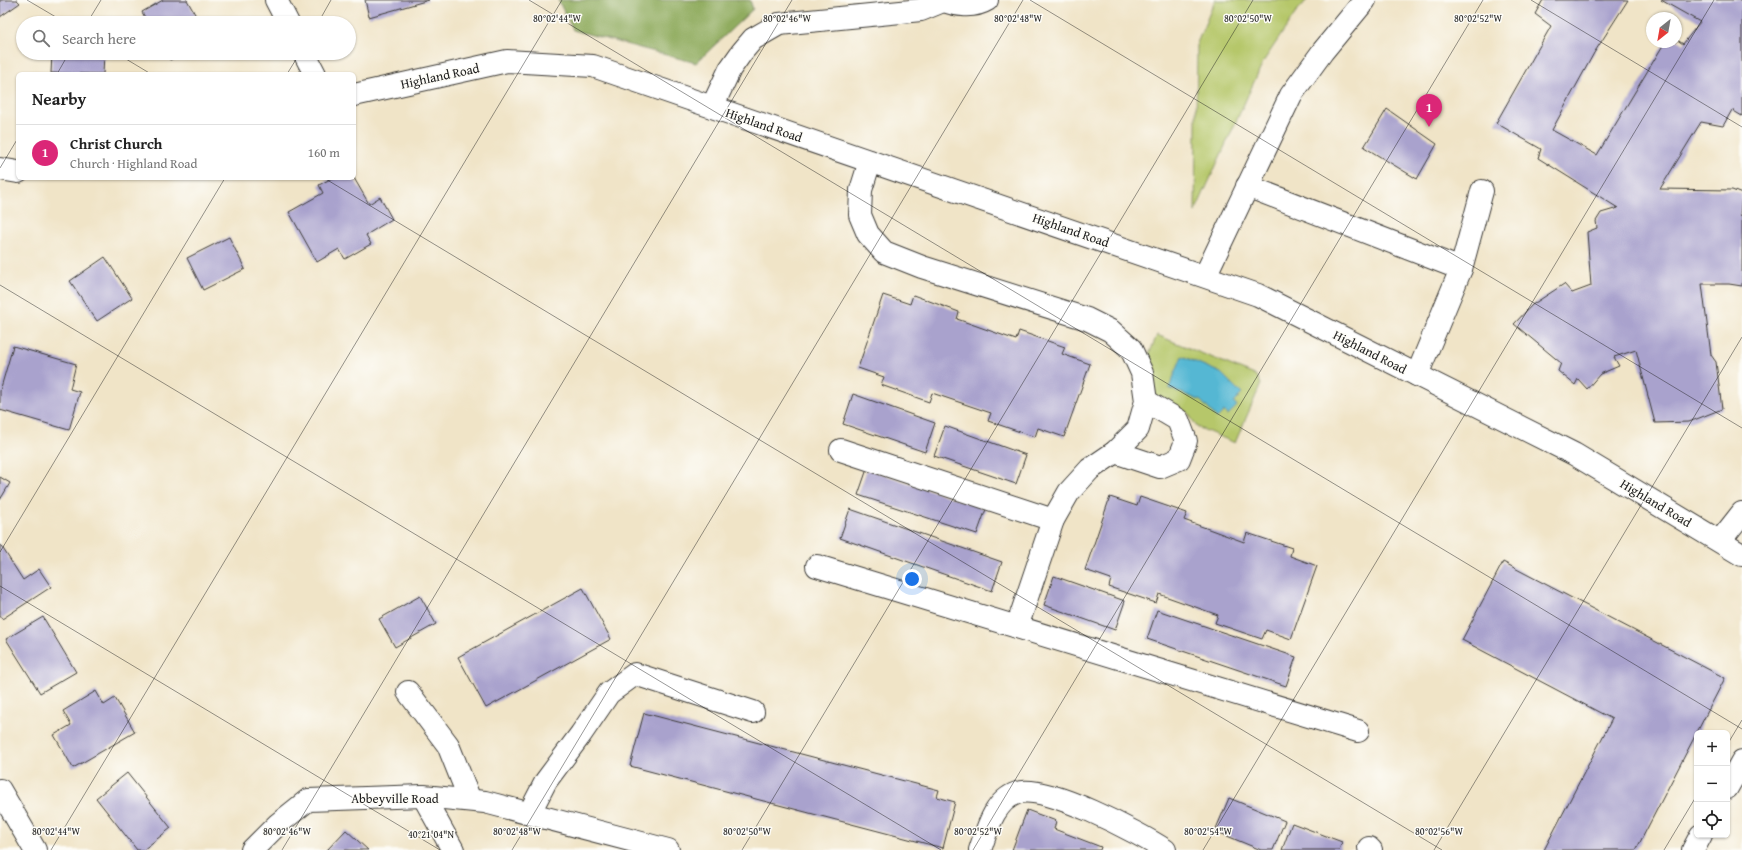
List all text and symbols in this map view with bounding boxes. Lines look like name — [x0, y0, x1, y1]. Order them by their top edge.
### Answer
text: 80°02'44"W — [533, 11, 581, 26]
text: 80°02'46"W — [763, 11, 811, 26]
text: 80°02'48"W — [994, 11, 1042, 26]
text: 80°02'50"W — [1224, 11, 1272, 26]
text: 80°02'52"W — [1454, 11, 1502, 26]
north arrow — [1646, 12, 1682, 48]
search box — [16, 16, 356, 60]
icon: search — [30, 27, 52, 49]
text: Search here — [62, 28, 136, 49]
street label: Highland Road — [399, 58, 481, 94]
text: Nearby — [32, 86, 86, 111]
pin: 1 — [1416, 94, 1442, 127]
street label: Highland Road — [723, 103, 805, 147]
text: Christ Church — [70, 133, 162, 154]
text: 1 — [42, 143, 48, 162]
text: 160 m — [308, 143, 340, 162]
text: Church · Highland Road — [70, 154, 197, 173]
street label: Highland Road — [1030, 208, 1112, 252]
street label: Highland Road — [1330, 325, 1410, 379]
street label: Highland Road — [1617, 474, 1695, 532]
your location — [902, 569, 922, 589]
map controls — [1694, 730, 1730, 838]
button: + — [1694, 730, 1730, 766]
button: − — [1694, 766, 1730, 802]
street label: Abbeyville Road — [351, 789, 439, 808]
button: locate — [1694, 802, 1730, 838]
text: 80°02'44"W — [32, 824, 80, 839]
text: 80°02'46"W — [263, 824, 311, 839]
text: 80°02'48"W — [493, 824, 541, 839]
text: 80°02'50"W — [723, 824, 771, 839]
text: 80°02'52"W — [954, 824, 1002, 839]
text: 80°02'54"W — [1184, 824, 1232, 839]
text: 80°02'56"W — [1415, 824, 1463, 839]
text: 40°21'04"N — [408, 827, 454, 842]

